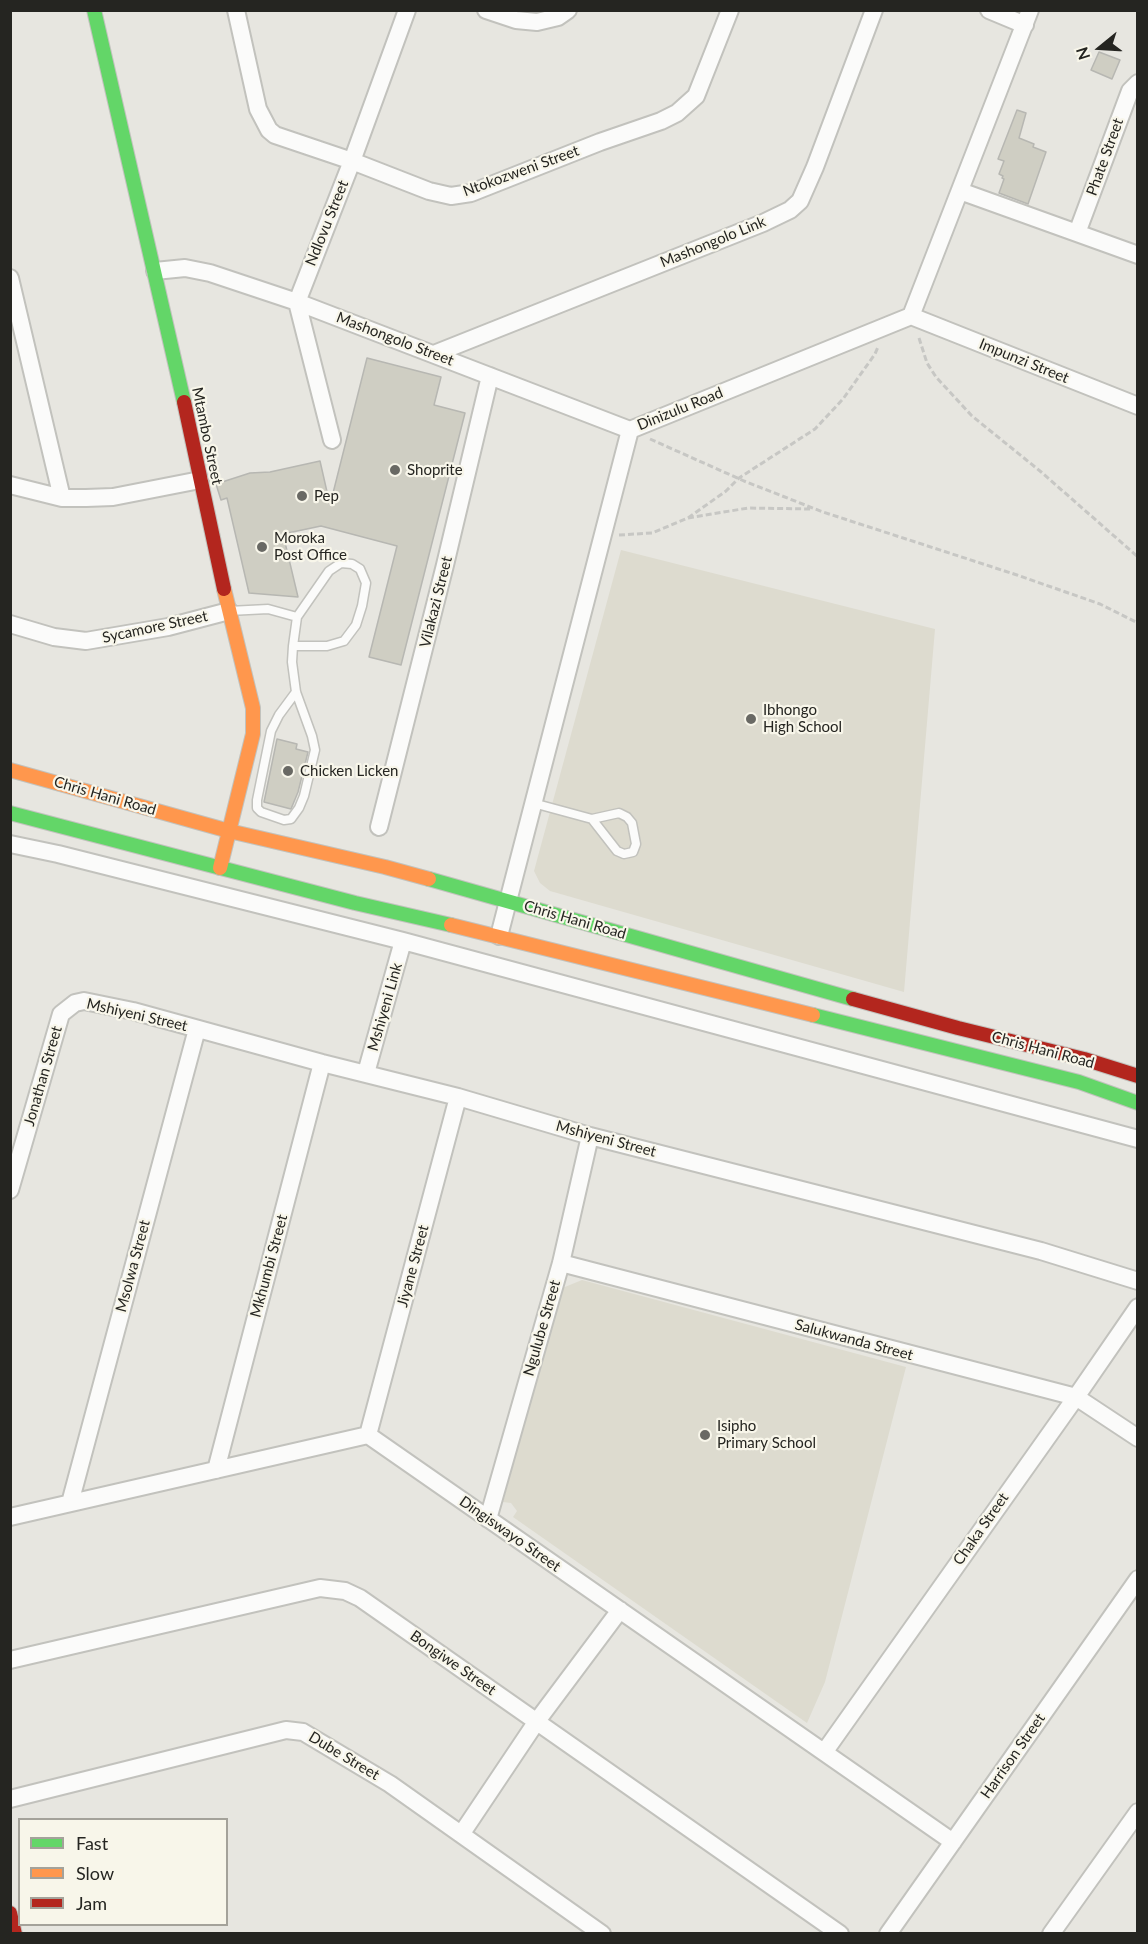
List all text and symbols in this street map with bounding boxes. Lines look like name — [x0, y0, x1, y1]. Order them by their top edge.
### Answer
north arrow — [1070, 18, 1130, 78]
text: N — [1071, 45, 1093, 63]
street label: Phate Street — [1083, 116, 1127, 198]
street label: Ntokozweni Street — [460, 142, 582, 200]
street label: Ndlovu Street — [302, 177, 352, 269]
street label: Mashongolo Link — [658, 213, 768, 271]
street label: Mashongolo Street — [334, 308, 456, 370]
street label: Impunzi Street — [976, 335, 1072, 387]
street label: Dinizulu Road — [634, 384, 726, 434]
street label: Mtambo Street — [188, 386, 226, 486]
place label: Shoprite — [407, 461, 463, 479]
marker: Shoprite — [388, 463, 402, 477]
place label: Pep — [314, 487, 339, 505]
marker: Pep — [295, 489, 309, 503]
place label: Moroka Post Office — [274, 529, 347, 564]
marker: Moroka Post Office — [255, 540, 269, 554]
street label: Vilakazi Street — [416, 554, 456, 650]
street label: Sycamore Street — [101, 607, 209, 647]
place label: Ibhongo High School — [763, 701, 842, 736]
marker: Ibhongo High School — [744, 712, 758, 726]
place label: Chicken Licken — [300, 762, 398, 780]
marker: Chicken Licken — [281, 764, 295, 778]
street label: Chris Hani Road — [52, 773, 158, 819]
street label: Chris Hani Road — [522, 897, 628, 943]
street label: Mshiyeni Link — [364, 961, 406, 1053]
street label: Mshiyeni Street — [85, 995, 189, 1035]
street label: Jonathan Street — [20, 1024, 66, 1128]
street label: Chris Hani Road — [990, 1028, 1096, 1072]
street label: Mshiyeni Street — [554, 1117, 658, 1161]
street label: Mkhumbi Street — [247, 1213, 291, 1319]
street label: Msolwa Street — [112, 1218, 154, 1314]
street label: Jiyane Street — [393, 1223, 433, 1309]
street label: Ngulube Street — [520, 1278, 564, 1378]
street label: Salukwanda Street — [793, 1316, 915, 1364]
place label: Isipho Primary School — [717, 1417, 816, 1452]
marker: Isipho Primary School — [698, 1428, 712, 1442]
street label: Chaka Street — [949, 1489, 1013, 1569]
street label: Dingiswayo Street — [456, 1492, 564, 1576]
street label: Bongiwe Street — [407, 1627, 499, 1699]
street label: Harrison Street — [977, 1710, 1049, 1802]
street label: Dube Street — [305, 1728, 383, 1784]
legend — [18, 1818, 228, 1926]
text: Fast — [76, 1832, 108, 1854]
text: Slow — [76, 1862, 114, 1884]
text: Jam — [76, 1892, 107, 1914]

